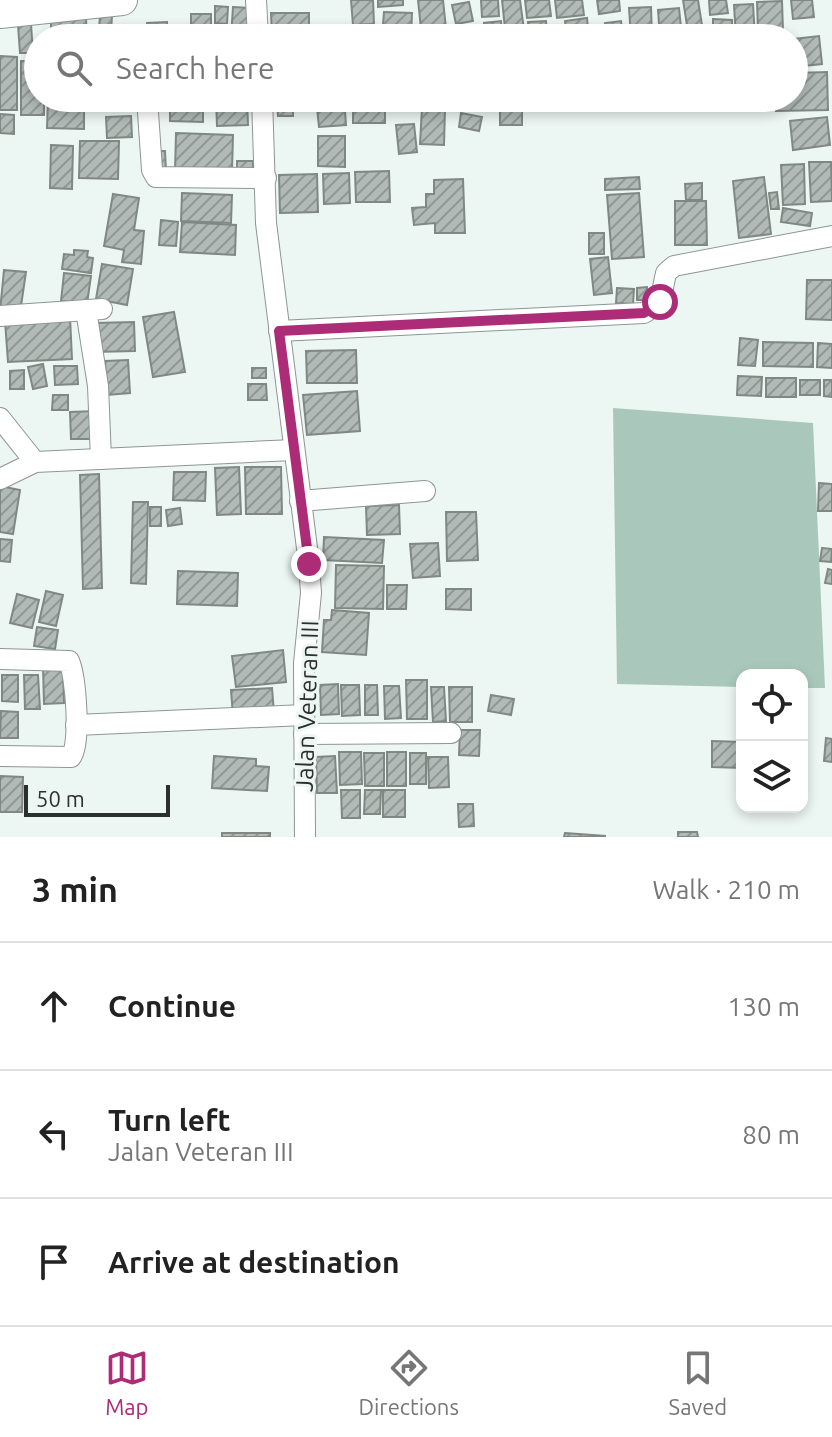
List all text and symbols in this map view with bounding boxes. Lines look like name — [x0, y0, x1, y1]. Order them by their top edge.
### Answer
search box — [24, 24, 808, 112]
icon: search — [52, 46, 96, 90]
text: Search here — [116, 51, 275, 85]
route start — [642, 284, 678, 320]
route end — [291, 546, 327, 582]
street label: Jalan Veteran III — [291, 620, 323, 792]
map controls — [736, 669, 808, 813]
button: locate — [736, 669, 808, 741]
button: layers — [736, 741, 808, 813]
scale bar — [24, 781, 170, 817]
text: 50 m — [36, 786, 85, 811]
text: 3 min — [32, 870, 118, 908]
text: Walk · 210 m — [652, 875, 800, 904]
icon: ahead — [32, 984, 76, 1028]
text: Continue — [108, 989, 236, 1023]
text: 130 m — [728, 992, 800, 1021]
text: Turn left — [108, 1103, 230, 1137]
icon: left — [32, 1112, 76, 1156]
text: 80 m — [742, 1120, 800, 1149]
text: Jalan Veteran III — [108, 1137, 294, 1166]
icon: arrive — [32, 1240, 76, 1284]
text: Arrive at destination — [108, 1245, 400, 1279]
tab: Map — [105, 1346, 149, 1419]
tab: Directions — [358, 1346, 459, 1419]
tab: Saved — [669, 1346, 727, 1419]

